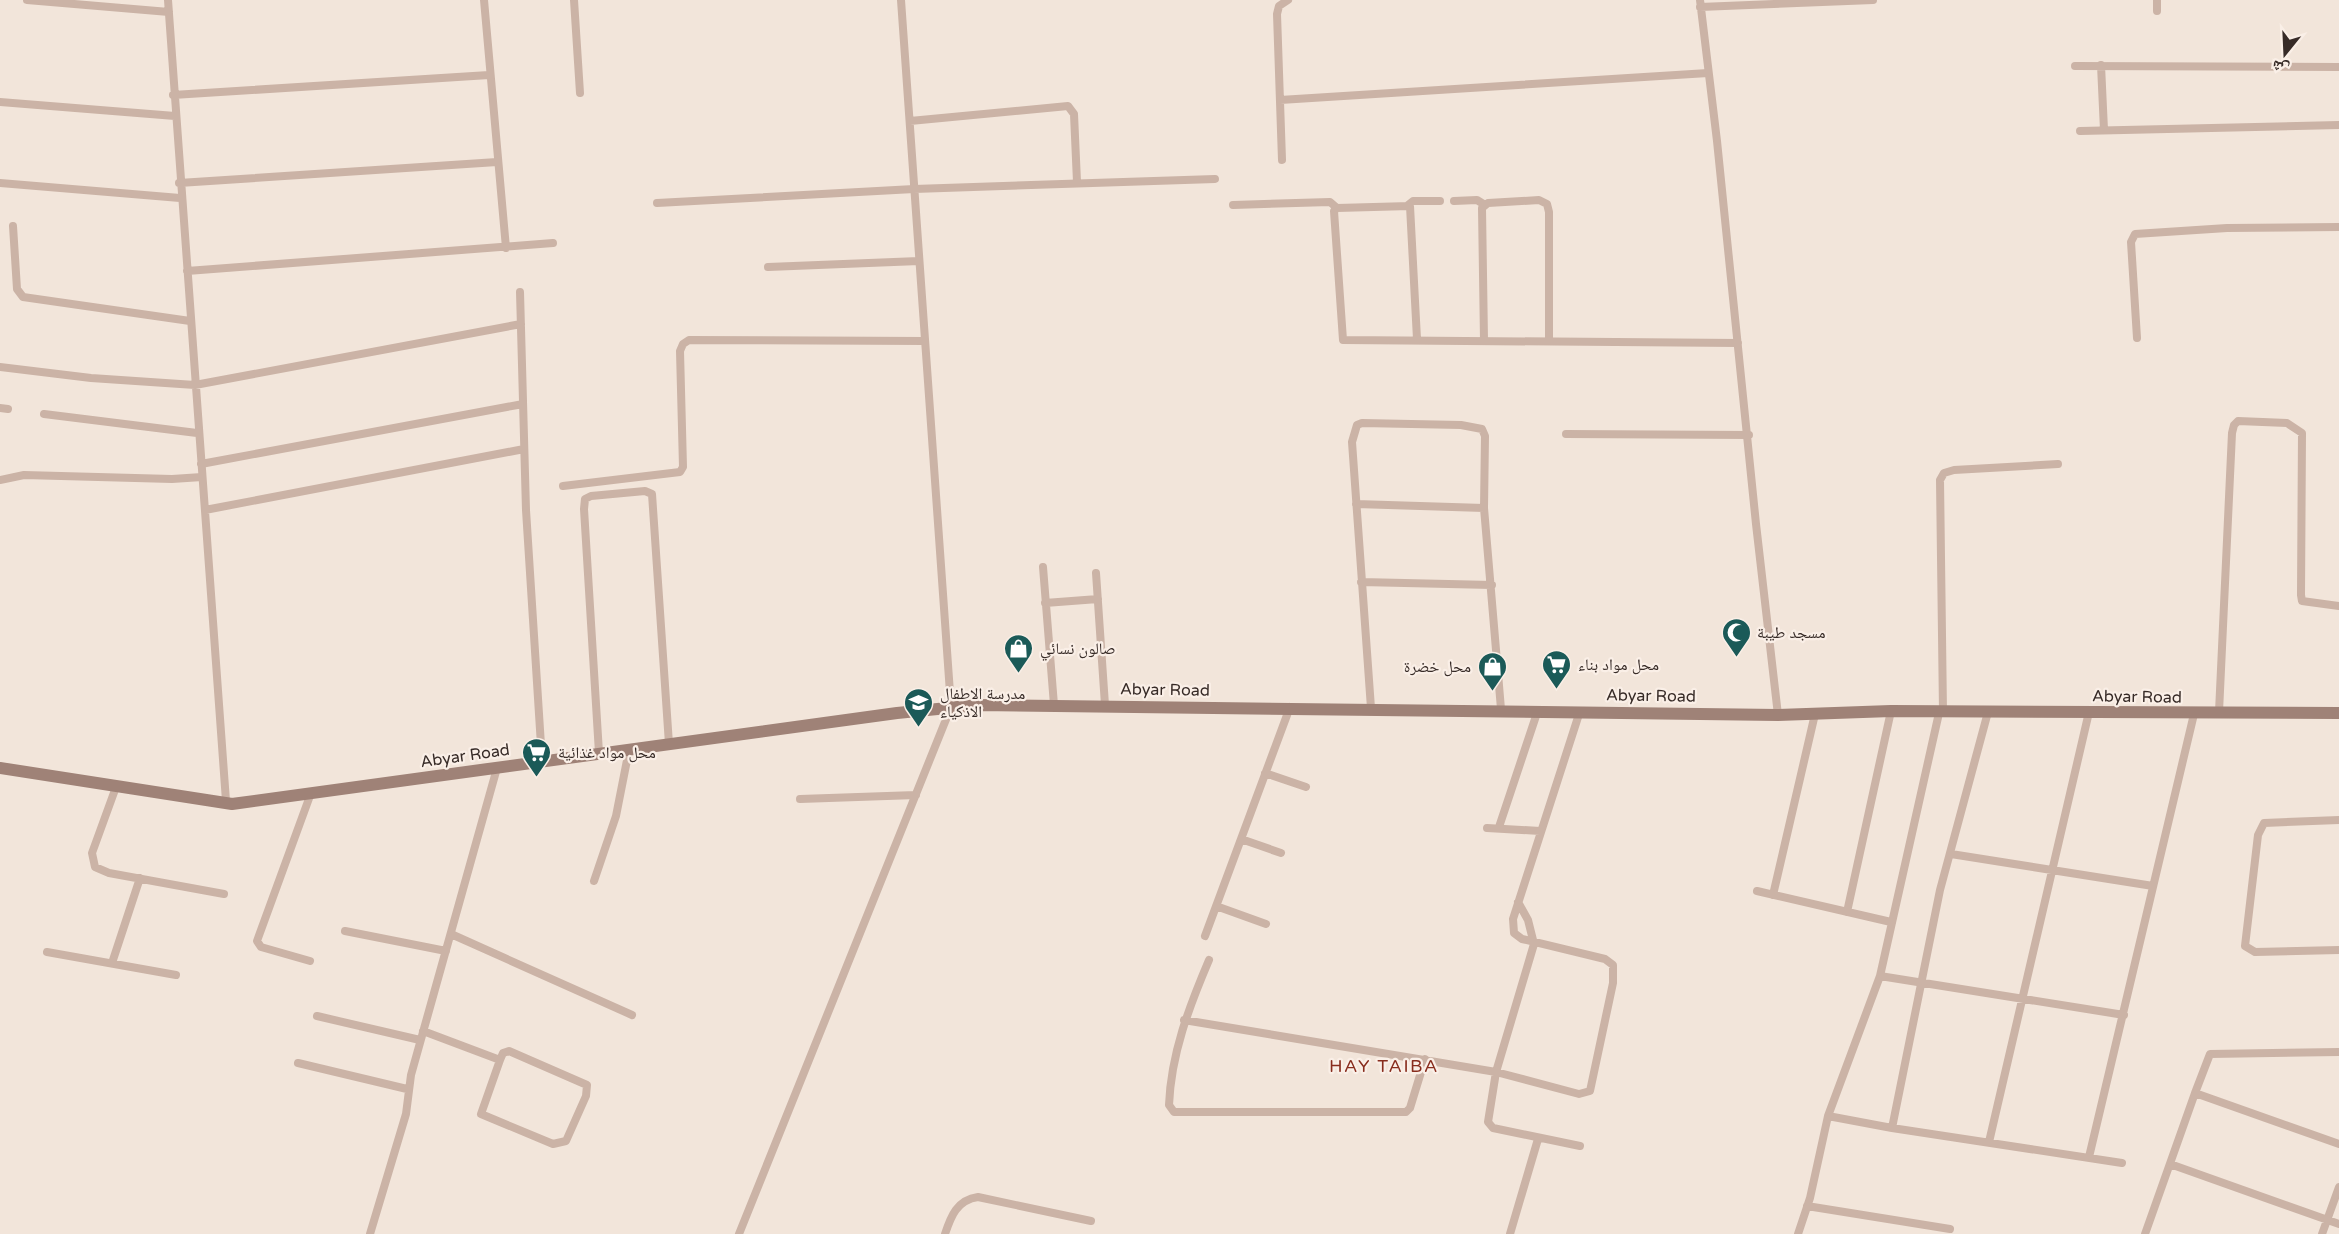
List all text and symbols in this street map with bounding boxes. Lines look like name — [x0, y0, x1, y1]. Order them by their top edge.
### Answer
north arrow — [2255, 24, 2315, 84]
text: ش — [2269, 55, 2292, 79]
mosque icon: مسجد طيبة — [1720, 616, 1752, 658]
place label: مسجد طيبة — [1757, 623, 1826, 643]
shop icon: صالون نسائي — [1003, 632, 1035, 674]
place label: صالون نسائي — [1040, 639, 1116, 661]
supermarket icon: محل مواد بناء — [1541, 648, 1573, 690]
shop icon: محل خضرة — [1476, 650, 1508, 692]
place label: محل مواد بناء — [1578, 655, 1659, 675]
place label: محل خضرة — [1404, 657, 1471, 677]
street label: Abyar Road — [1120, 679, 1210, 701]
place label: مدرسة الاطفال الاذكياء — [940, 684, 1025, 722]
street label: Abyar Road — [1606, 685, 1696, 707]
school or university icon: مدرسة الاطفال الاذكياء — [903, 686, 935, 728]
street label: Abyar Road — [2092, 686, 2182, 708]
supermarket icon: محل مواد غذائية — [521, 736, 553, 778]
street label: Abyar Road — [419, 740, 511, 772]
place label: محل مواد غذائية — [558, 743, 656, 763]
district label: HAY TAIBA — [1329, 1055, 1439, 1077]

